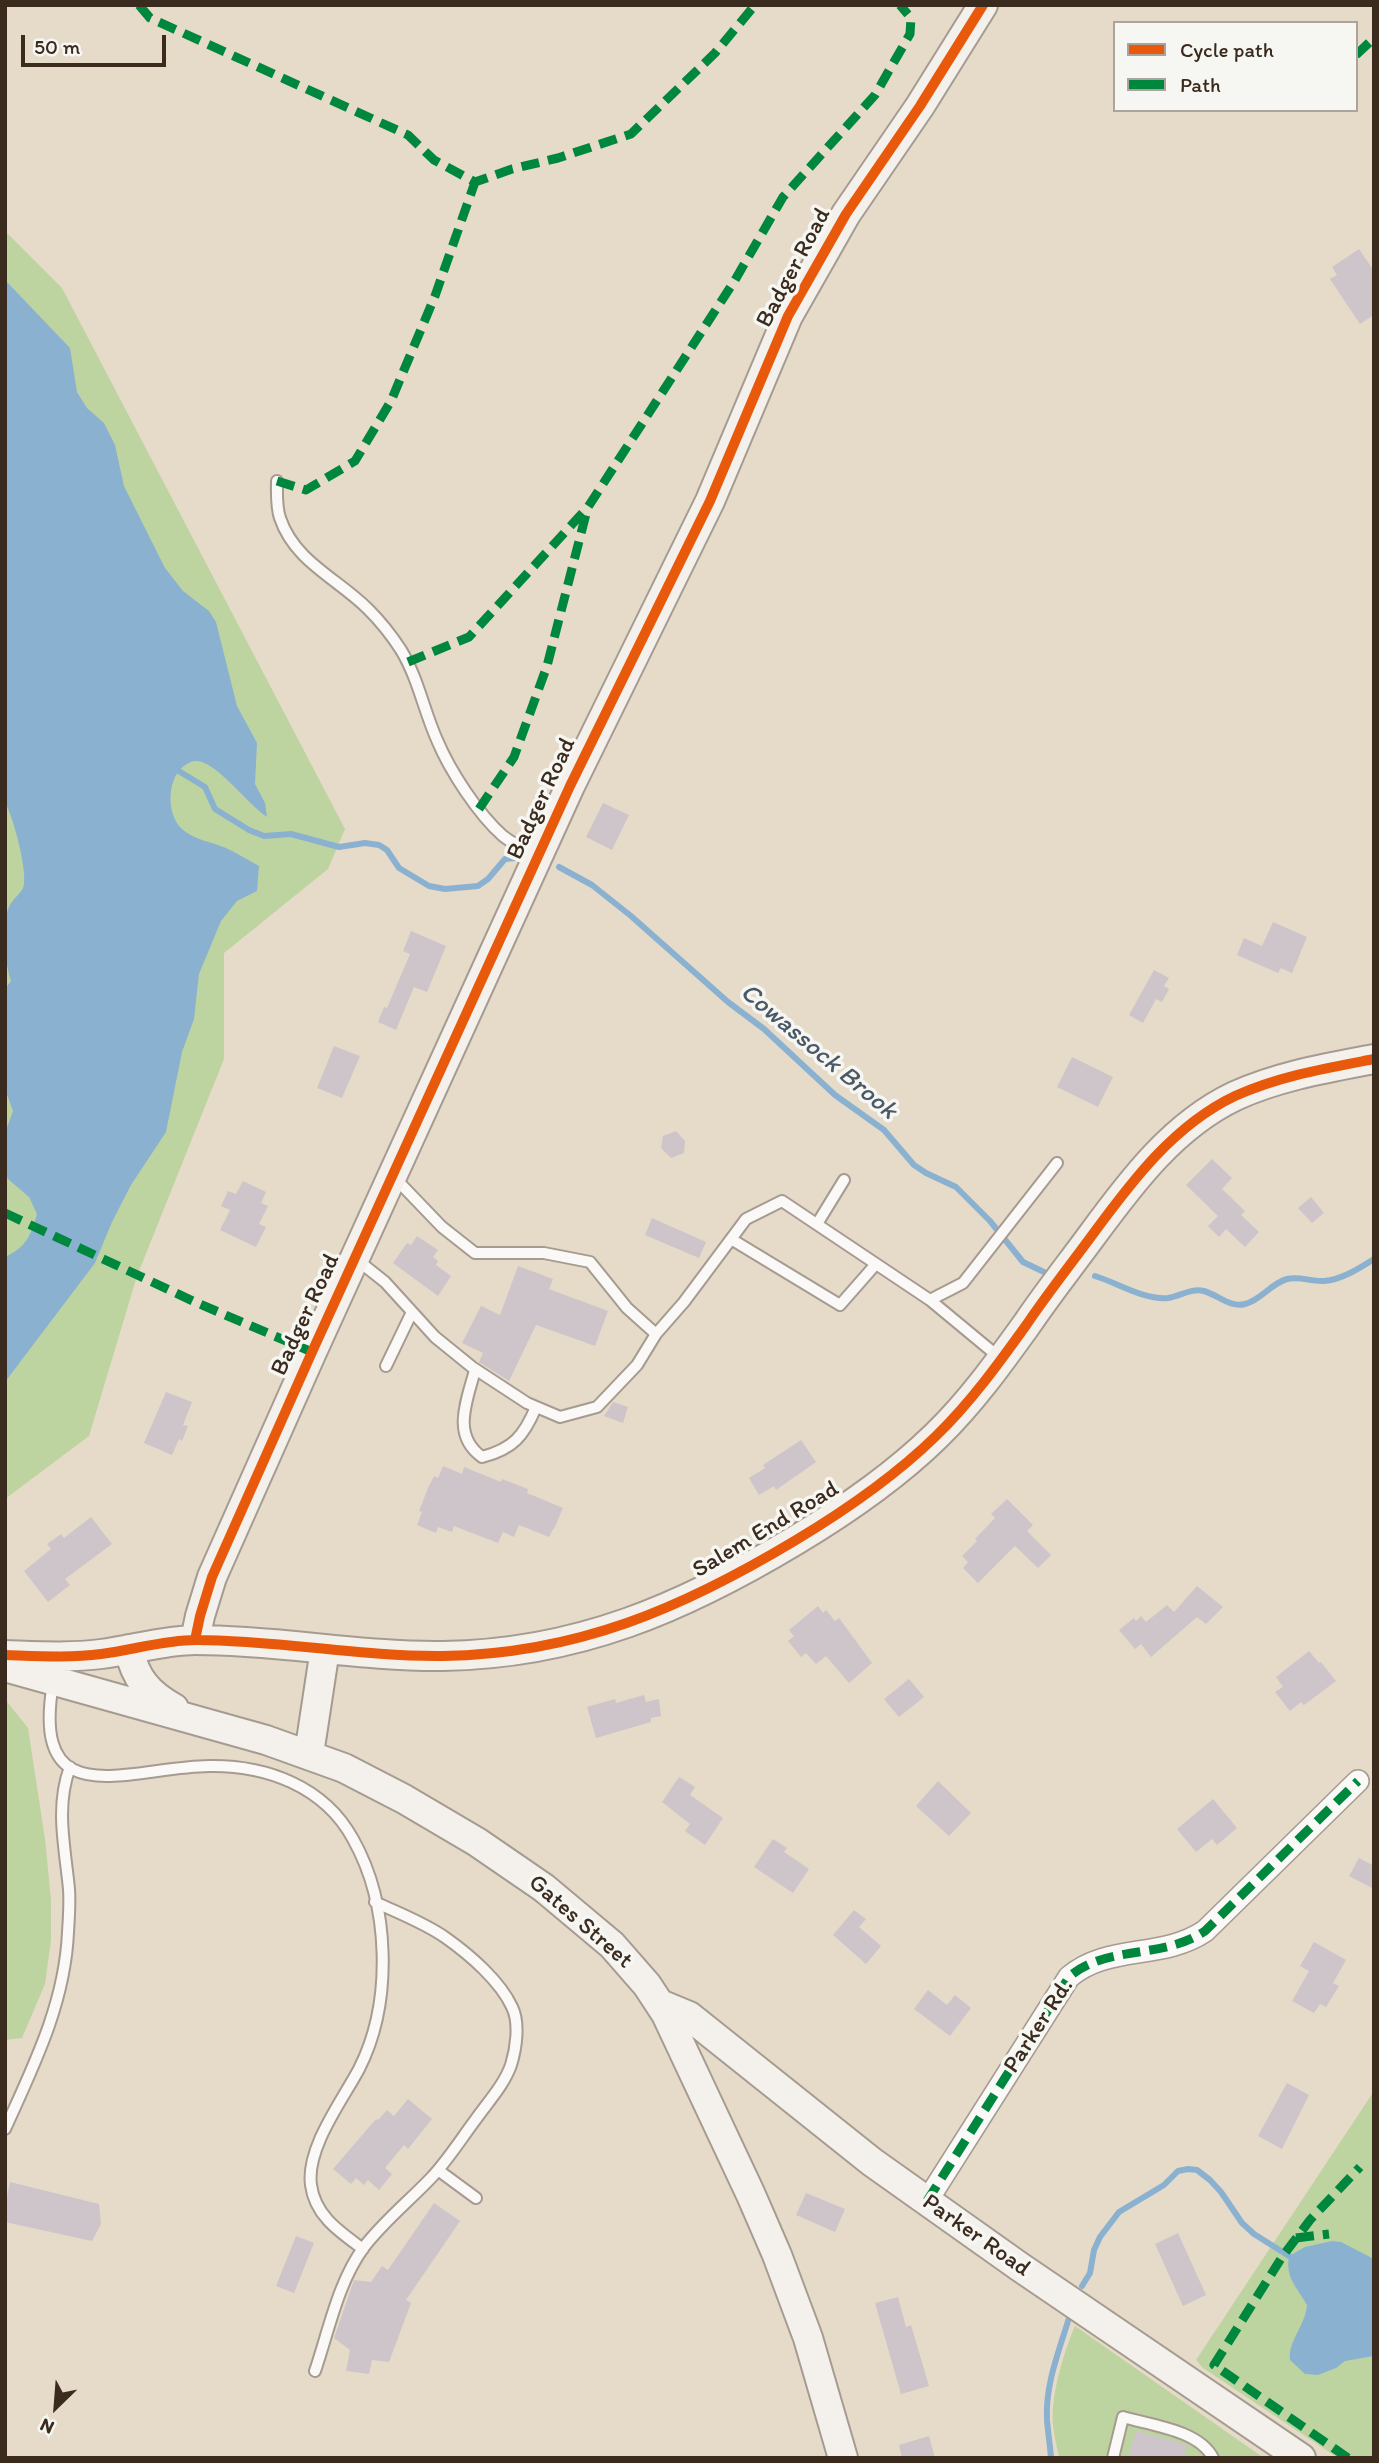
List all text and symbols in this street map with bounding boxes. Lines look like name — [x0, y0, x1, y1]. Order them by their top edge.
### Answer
scale bar — [24, 21, 170, 65]
legend — [1113, 21, 1358, 112]
text: 50 m — [34, 34, 80, 59]
text: Cycle path — [1180, 37, 1274, 62]
text: Path — [1180, 72, 1221, 97]
street label: Badger Road — [750, 203, 838, 333]
street label: Badger Road — [501, 733, 583, 865]
water label: Cowassock Brook — [733, 977, 903, 1127]
street label: Badger Road — [265, 1249, 347, 1381]
street label: Salem End Road — [688, 1475, 844, 1585]
street label: Gates Street — [522, 1869, 638, 1975]
street label: Parker Rd. — [998, 1973, 1080, 2079]
street label: Parker Road — [916, 2188, 1036, 2284]
north arrow — [21, 2372, 91, 2442]
text: N — [36, 2413, 58, 2440]

